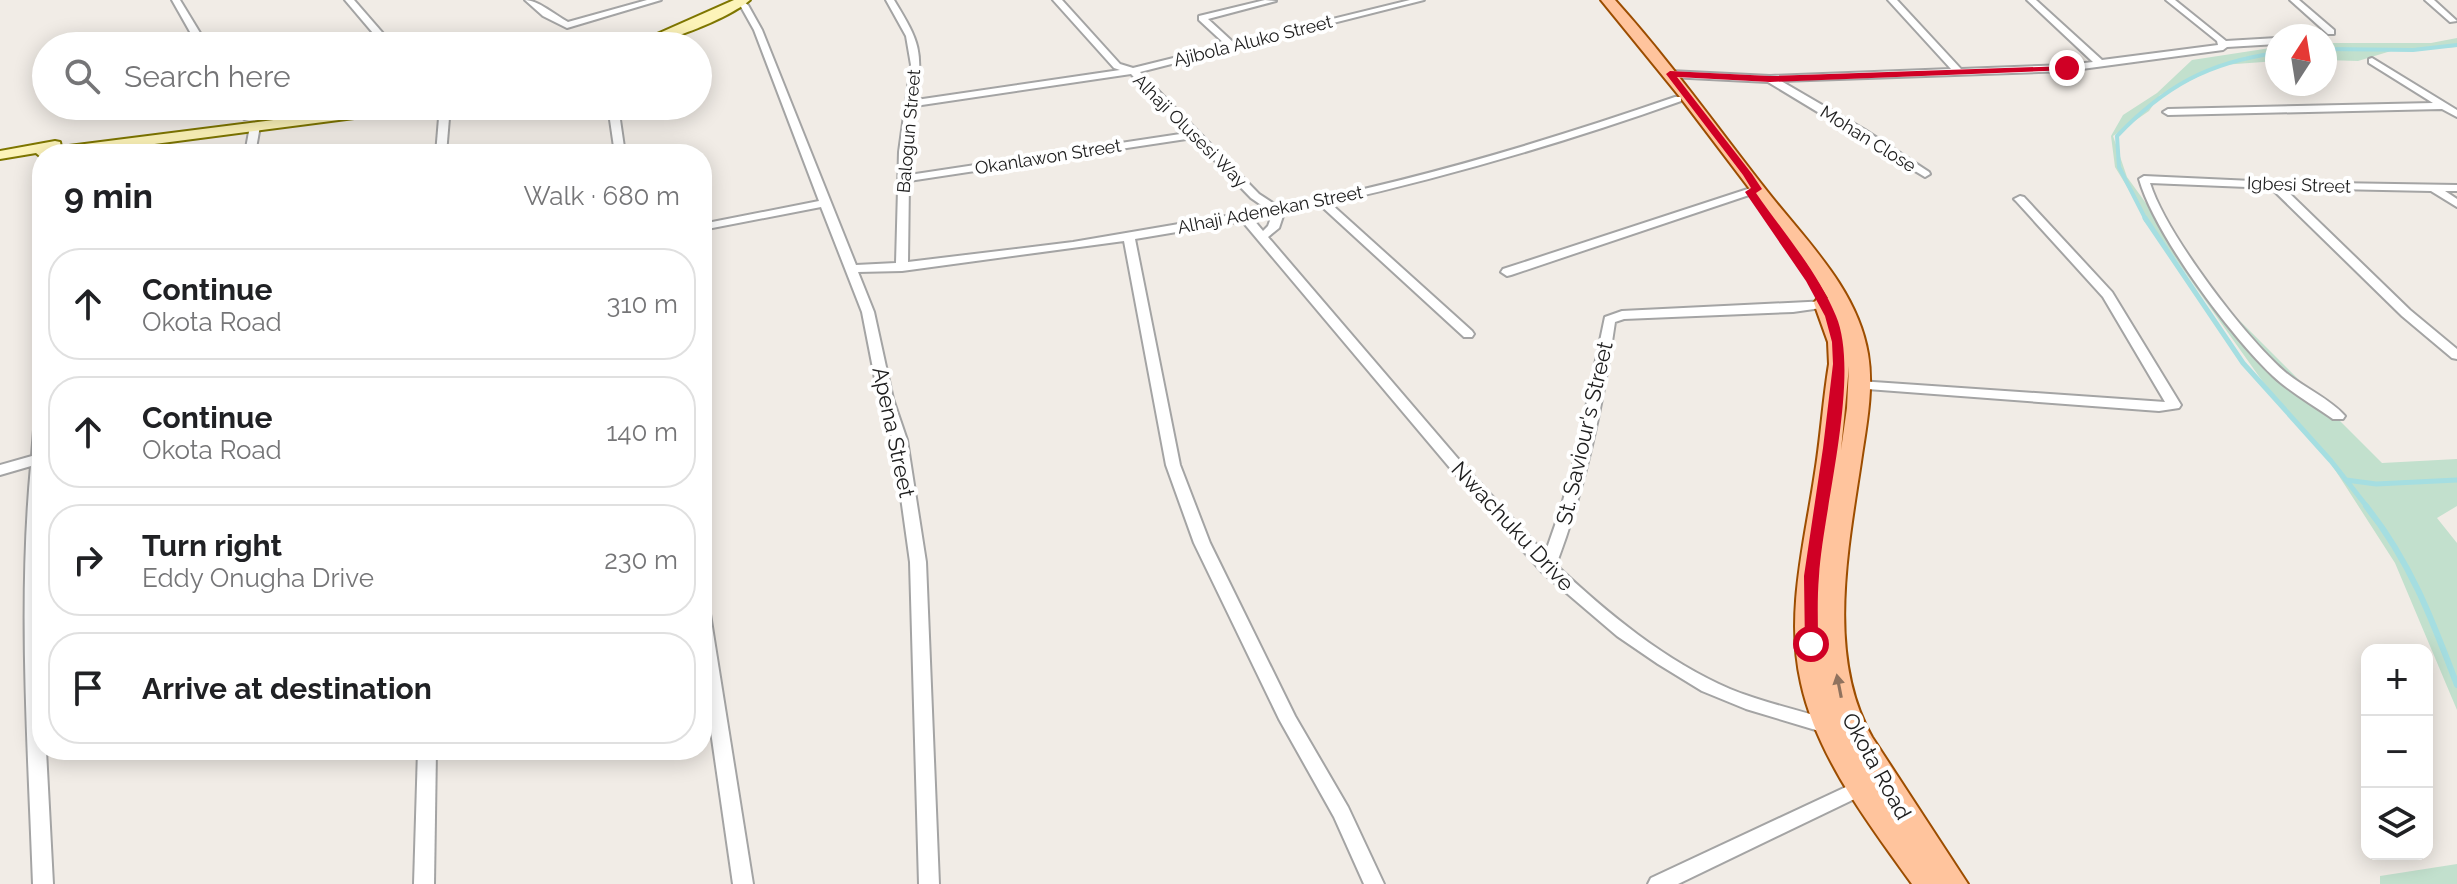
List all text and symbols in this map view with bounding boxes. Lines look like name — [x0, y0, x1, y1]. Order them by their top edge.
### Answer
street label: Ajibola Aluko Street — [1171, 11, 1334, 70]
north arrow — [2265, 24, 2337, 96]
search box — [32, 32, 712, 120]
route end — [2049, 50, 2085, 86]
icon: search — [60, 54, 104, 98]
text: Search here — [124, 59, 291, 94]
street label: Balogun Street — [893, 68, 924, 194]
street label: Alhaji Olusesi Way — [1129, 69, 1252, 192]
street label: Mohan Close — [1817, 101, 1920, 177]
street label: Okanlawon Street — [973, 135, 1123, 178]
street label: Igbesi Street — [2247, 172, 2351, 197]
text: 9 min — [64, 176, 153, 216]
text: Walk · 680 m — [523, 181, 680, 211]
street label: Alhaji Adenekan Street — [1175, 181, 1364, 238]
text: Continue — [142, 272, 273, 307]
icon: ahead — [66, 282, 110, 326]
text: 310 m — [607, 289, 678, 319]
text: Okota Road — [142, 307, 282, 337]
street label: St. Saviour's Street — [1550, 338, 1618, 527]
street label: Apena Street — [867, 364, 921, 500]
text: Continue — [142, 400, 273, 435]
icon: ahead — [66, 410, 110, 454]
text: 140 m — [606, 417, 678, 447]
text: Okota Road — [142, 435, 282, 465]
street label: Nwachuku Drive — [1446, 456, 1580, 596]
text: Turn right — [142, 528, 282, 563]
icon: right — [66, 538, 110, 582]
text: 230 m — [604, 545, 678, 575]
text: Eddy Onugha Drive — [142, 563, 374, 593]
route start — [1793, 626, 1829, 662]
map controls — [2361, 644, 2433, 860]
button: + — [2361, 644, 2433, 716]
icon: arrive — [66, 666, 110, 710]
text: Arrive at destination — [142, 671, 432, 706]
one-way arrow — [1833, 673, 1845, 698]
street label: Okota Road — [1837, 708, 1917, 824]
button: − — [2361, 716, 2433, 788]
button: layers — [2361, 788, 2433, 860]

